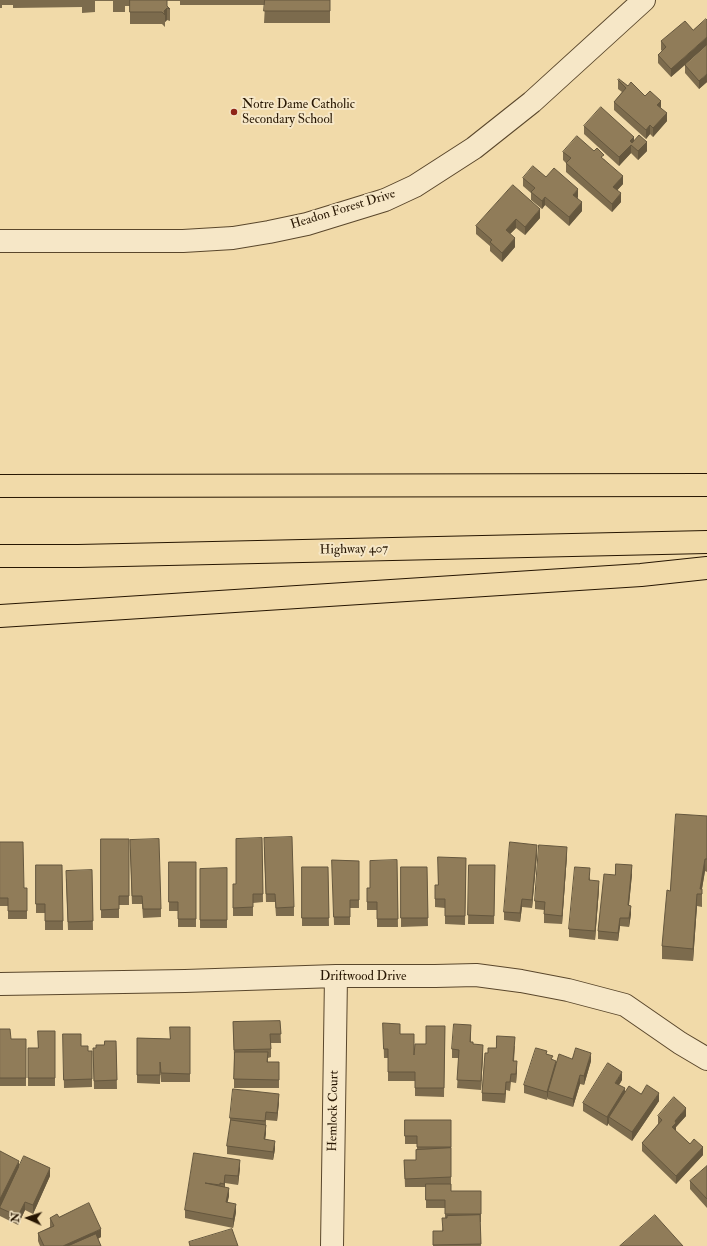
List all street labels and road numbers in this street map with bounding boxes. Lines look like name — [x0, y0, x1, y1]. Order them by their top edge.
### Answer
street label: Headon Forest Drive — [289, 187, 397, 233]
street label: Highway 407 — [320, 542, 388, 558]
street label: Driftwood Drive — [320, 969, 406, 985]
street label: Hemlock Court — [325, 1070, 343, 1152]

